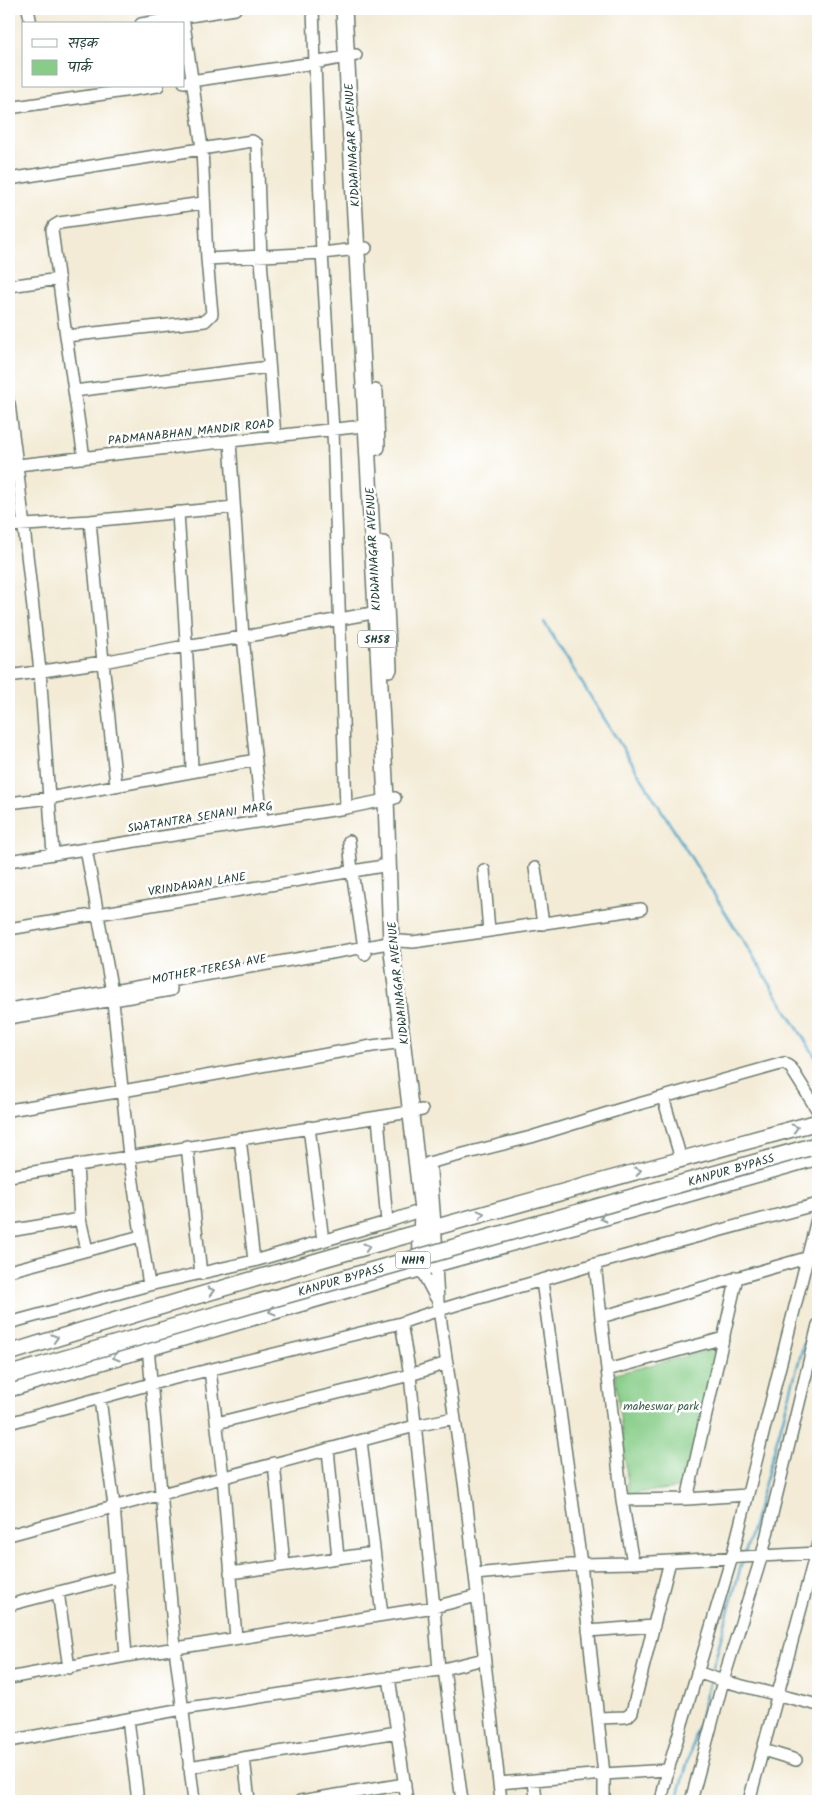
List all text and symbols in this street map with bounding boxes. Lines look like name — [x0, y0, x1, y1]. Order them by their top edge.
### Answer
legend — [22, 22, 185, 88]
text: सड़क — [68, 32, 100, 56]
text: पार्क — [67, 56, 94, 80]
street label: KIDWAINAGAR AVENUE — [340, 82, 365, 207]
street label: PADMANABHAN MANDIR ROAD — [107, 414, 275, 451]
street label: KIDWAINAGAR AVENUE — [361, 486, 386, 611]
road number: SH58 — [358, 630, 396, 648]
street label: SWATANTRA SENANI MARG — [126, 797, 274, 838]
street label: VRINDAWAN LANE — [147, 867, 248, 902]
street label: KIDWAINAGAR AVENUE — [382, 919, 414, 1046]
street label: MOTHER TERESA AVE — [150, 949, 269, 990]
one-way arrow — [790, 1124, 798, 1134]
street label: KANPUR BYPASS — [686, 1149, 777, 1192]
one-way arrow — [633, 1167, 641, 1177]
one-way arrow — [477, 1210, 485, 1220]
one-way arrow — [599, 1212, 607, 1223]
one-way arrow — [362, 1242, 371, 1252]
road number: NH19 — [396, 1252, 430, 1268]
street label: KANPUR BYPASS — [296, 1259, 387, 1302]
one-way arrow — [206, 1287, 214, 1297]
one-way arrow — [268, 1306, 276, 1316]
one-way arrow — [51, 1334, 59, 1344]
one-way arrow — [112, 1351, 120, 1361]
park label: maheswar park — [623, 1397, 699, 1416]

